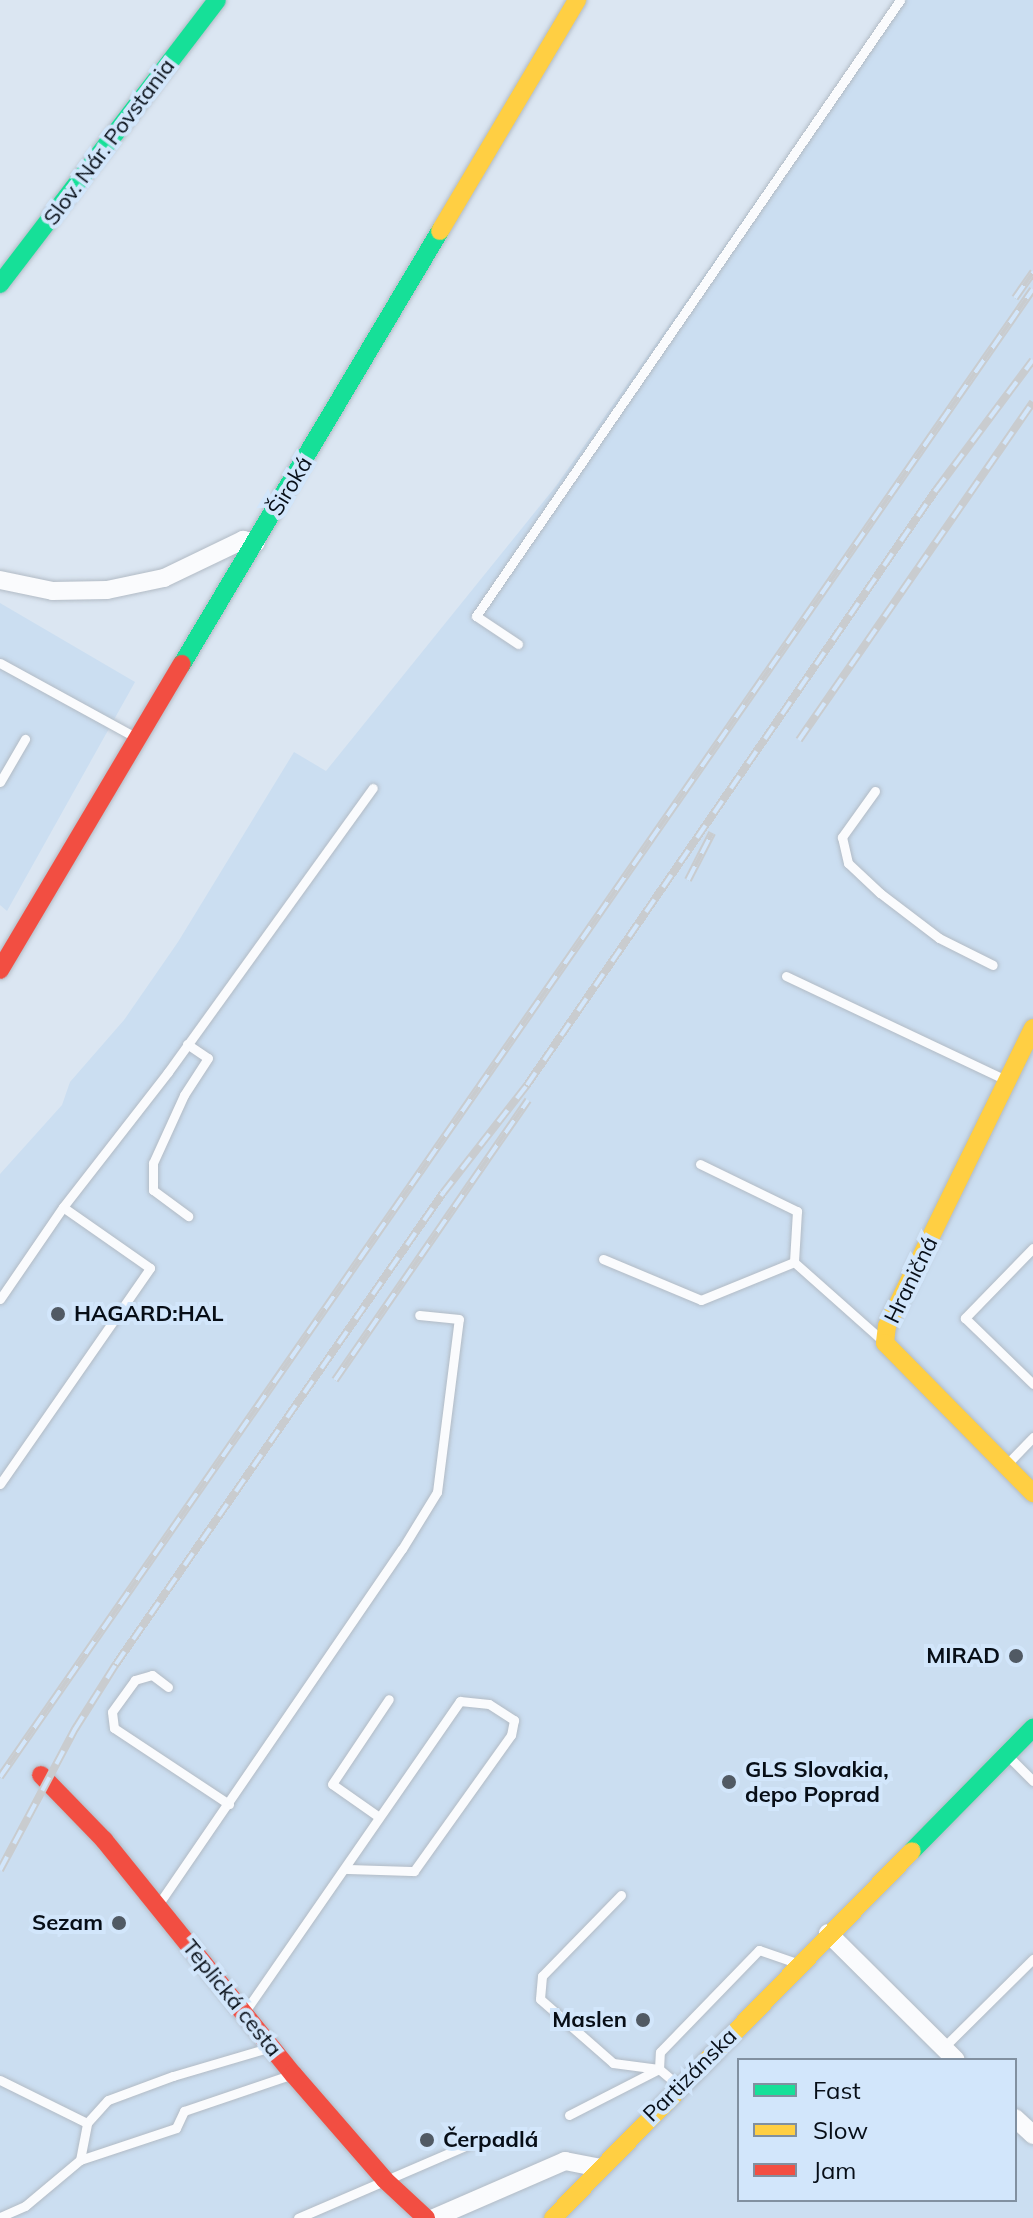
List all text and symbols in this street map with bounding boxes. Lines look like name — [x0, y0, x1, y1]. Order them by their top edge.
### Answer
street label: Slov. Nár. Povstania — [38, 54, 180, 230]
street label: Široká — [262, 452, 318, 520]
street label: Hraničná — [879, 1232, 943, 1328]
place label: HAGARD:HAL — [74, 1301, 223, 1327]
marker: HAGARD:HAL — [49, 1305, 67, 1323]
place label: MIRAD — [926, 1643, 1000, 1669]
marker: MIRAD — [1007, 1647, 1025, 1665]
place label: GLS Slovakia, depo Poprad — [745, 1756, 889, 1808]
marker: GLS Slovakia, depo Poprad — [720, 1773, 738, 1791]
place label: Sezam — [32, 1910, 103, 1936]
marker: Sezam — [110, 1914, 128, 1932]
street label: Teplická cesta — [177, 1934, 287, 2062]
place label: Maslen — [552, 2007, 627, 2033]
marker: Maslen — [634, 2011, 652, 2029]
street label: Partizánska — [638, 2023, 742, 2127]
legend — [737, 2058, 1017, 2202]
text: Fast — [813, 2075, 861, 2105]
text: Slow — [813, 2115, 868, 2145]
place label: Čerpadlá — [443, 2127, 538, 2153]
marker: Čerpadlá — [418, 2131, 436, 2149]
text: Jam — [813, 2155, 856, 2185]

